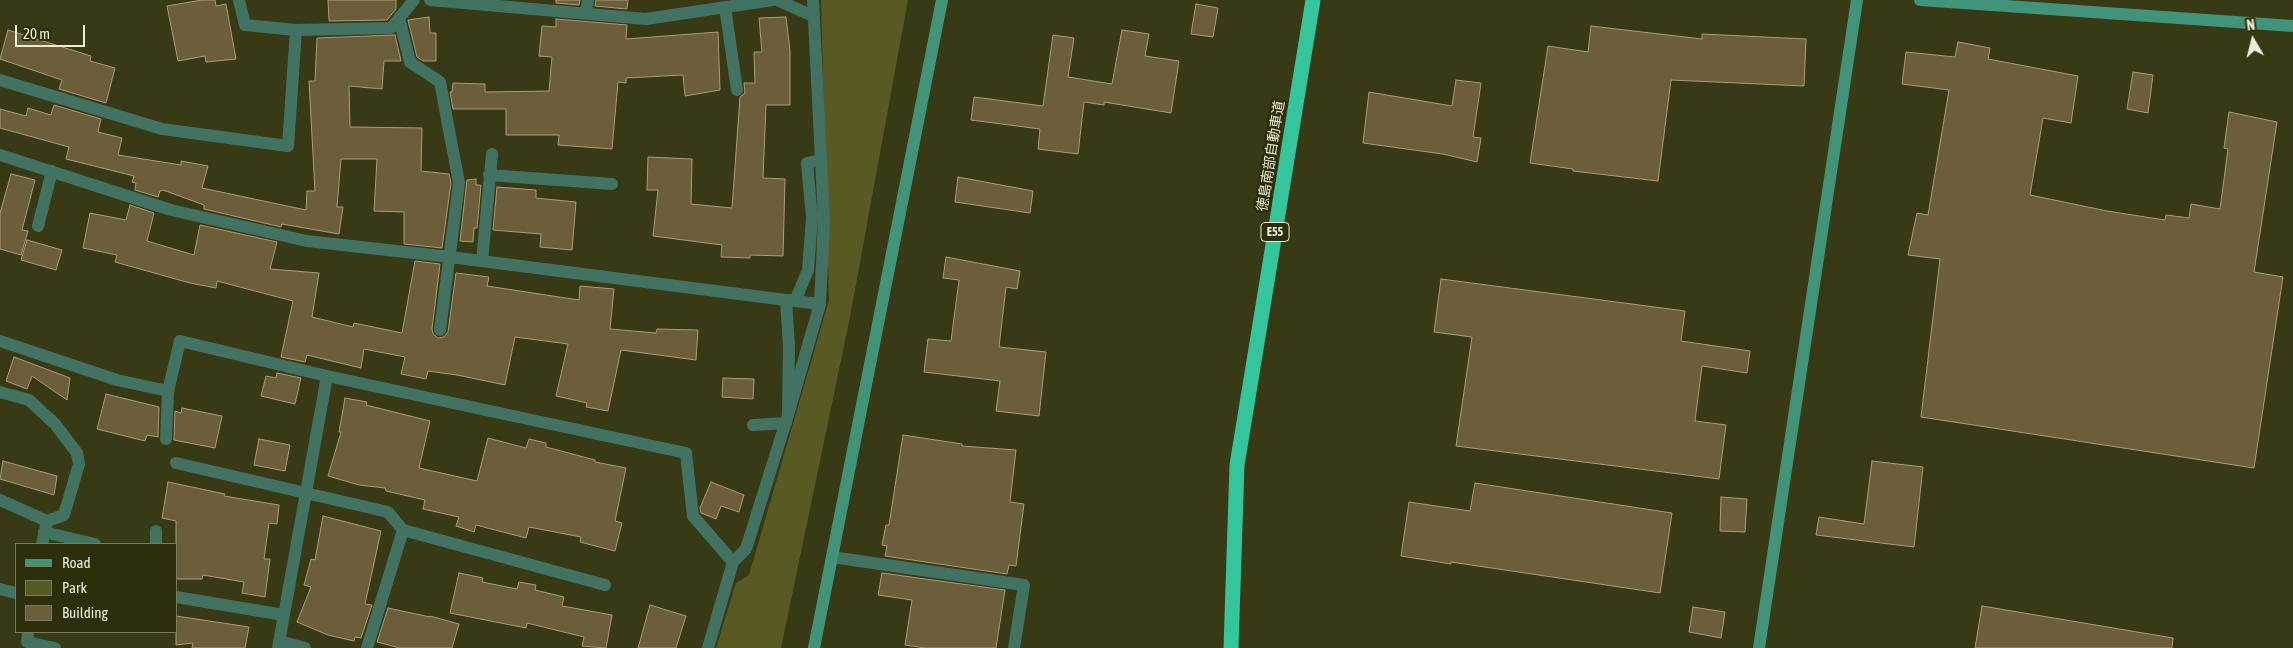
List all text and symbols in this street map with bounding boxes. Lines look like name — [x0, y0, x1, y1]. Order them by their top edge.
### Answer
scale bar — [18, 15, 88, 47]
north arrow — [2228, 15, 2278, 65]
text: N — [2246, 17, 2256, 34]
text: 20 m — [23, 25, 50, 42]
street label: 徳島南部自動車道 — [1254, 99, 1288, 213]
road number: E55 — [1261, 222, 1289, 242]
legend — [15, 543, 178, 633]
text: Road — [62, 554, 91, 571]
text: Park — [62, 579, 87, 596]
text: Building — [62, 604, 108, 621]

